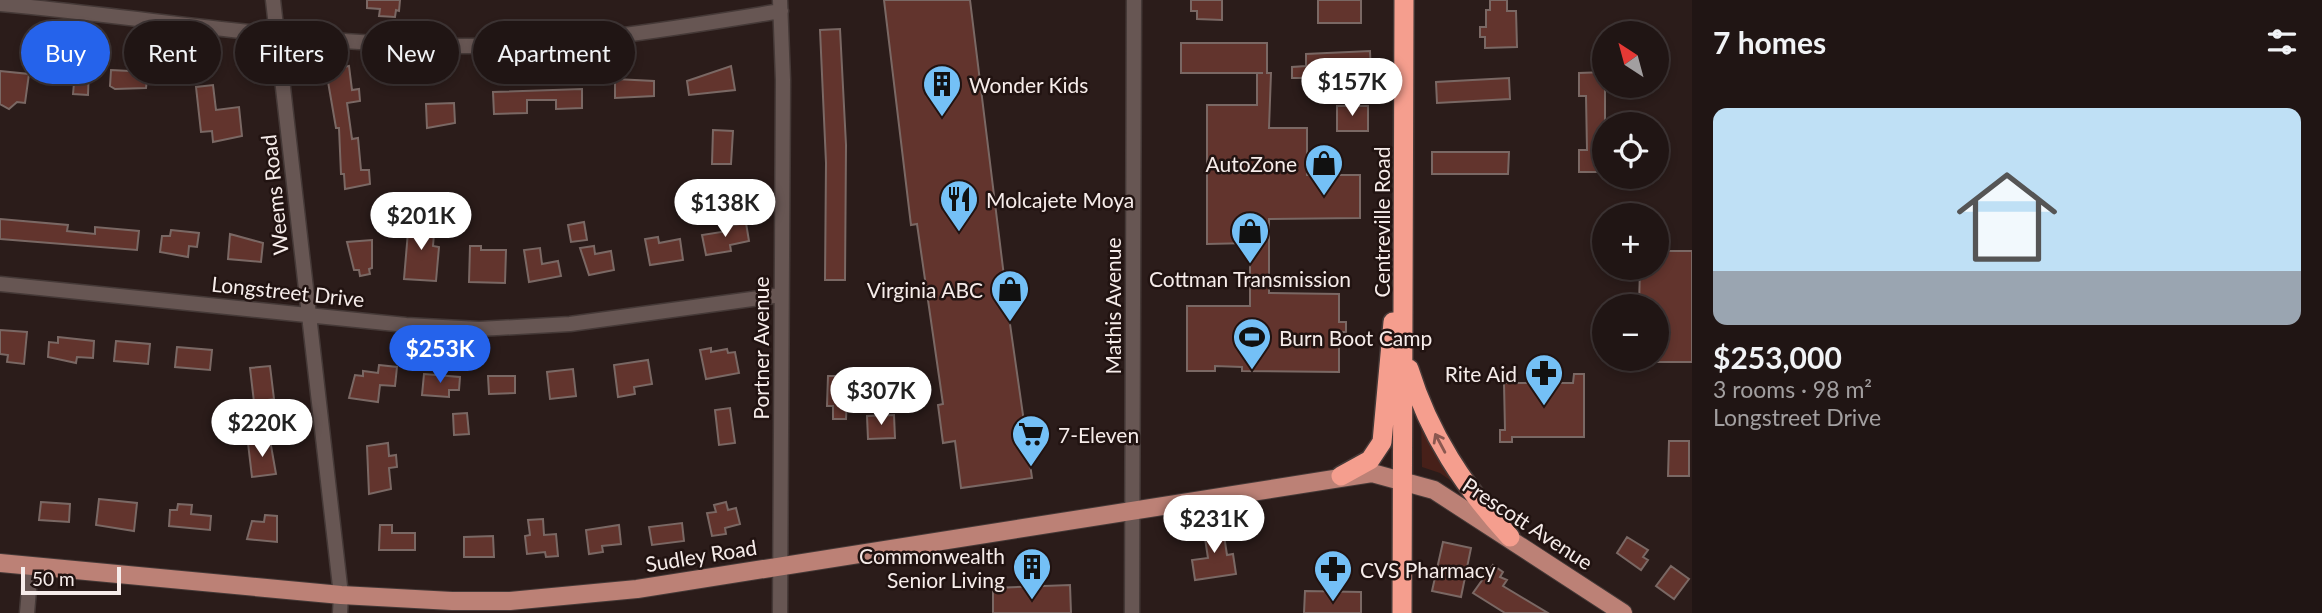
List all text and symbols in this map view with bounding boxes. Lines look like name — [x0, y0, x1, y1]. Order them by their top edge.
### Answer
chip: Buy — [21, 21, 110, 84]
chip: Rent — [124, 21, 221, 84]
chip: Filters — [235, 21, 348, 84]
chip: New — [362, 21, 459, 84]
chip: Apartment — [473, 21, 635, 84]
north arrow — [1592, 21, 1670, 98]
map controls — [1592, 21, 1669, 371]
icon: filters — [2263, 23, 2301, 61]
text: 7 homes — [1713, 24, 1826, 60]
pin: $157K — [1303, 58, 1401, 118]
building icon: Wonder Kids — [921, 63, 963, 118]
text: $157K — [1317, 67, 1387, 95]
place label: Wonder Kids — [969, 72, 1088, 97]
button: locate — [1592, 112, 1669, 189]
street label: Weems Road — [255, 133, 293, 257]
shop icon: AutoZone — [1303, 142, 1345, 197]
street label: Centreville Road — [1369, 147, 1394, 297]
place label: AutoZone — [1206, 151, 1297, 176]
icon: home — [1944, 154, 2070, 280]
restaurant icon: Molcajete Moya — [938, 178, 980, 233]
pin: $138K — [676, 180, 774, 239]
place label: Molcajete Moya — [986, 187, 1134, 212]
text: $138K — [690, 188, 760, 216]
pin: $201K — [372, 192, 470, 252]
text: $201K — [386, 201, 456, 229]
button: + — [1592, 203, 1669, 280]
shop icon: Cottman Transmission — [1229, 210, 1271, 265]
street label: Mathis Avenue — [1100, 237, 1125, 375]
place label: Cottman Transmission — [1149, 266, 1351, 291]
shop icon: Virginia ABC — [989, 268, 1031, 323]
street label: Longstreet Drive — [210, 271, 366, 311]
street label: Portner Avenue — [748, 276, 773, 420]
place label: Virginia ABC — [867, 277, 983, 302]
button: − — [1592, 294, 1669, 371]
sports icon: Burn Boot Camp — [1231, 316, 1273, 371]
place label: Burn Boot Camp — [1279, 325, 1432, 350]
pin: $253K — [391, 326, 489, 385]
text: $253K — [405, 334, 475, 362]
text: $253,000 — [1713, 339, 1842, 375]
pharmacy icon: Rite Aid — [1523, 352, 1565, 407]
place label: Rite Aid — [1445, 361, 1517, 386]
pin: $307K — [832, 368, 930, 427]
text: 3 rooms · 98 m² — [1713, 375, 1872, 403]
text: $307K — [846, 376, 916, 404]
pin: $220K — [213, 400, 311, 459]
text: Longstreet Drive — [1713, 403, 1881, 431]
text: $220K — [227, 408, 297, 436]
supermarket icon: 7-Eleven — [1010, 413, 1052, 468]
place label: 7-Eleven — [1058, 422, 1139, 447]
one-way arrow — [1433, 433, 1447, 454]
street label: Prescott Avenue — [1458, 472, 1598, 574]
pin: $231K — [1165, 496, 1263, 555]
text: $231K — [1179, 504, 1249, 532]
street label: Sudley Road — [643, 534, 759, 576]
place label: Commonwealth Senior Living — [859, 543, 1005, 592]
building icon: Commonwealth Senior Living — [1011, 546, 1053, 601]
pharmacy icon: CVS Pharmacy — [1312, 548, 1354, 603]
place label: CVS Pharmacy — [1360, 557, 1496, 582]
scale bar — [21, 564, 121, 596]
text: 50 m — [32, 567, 75, 590]

